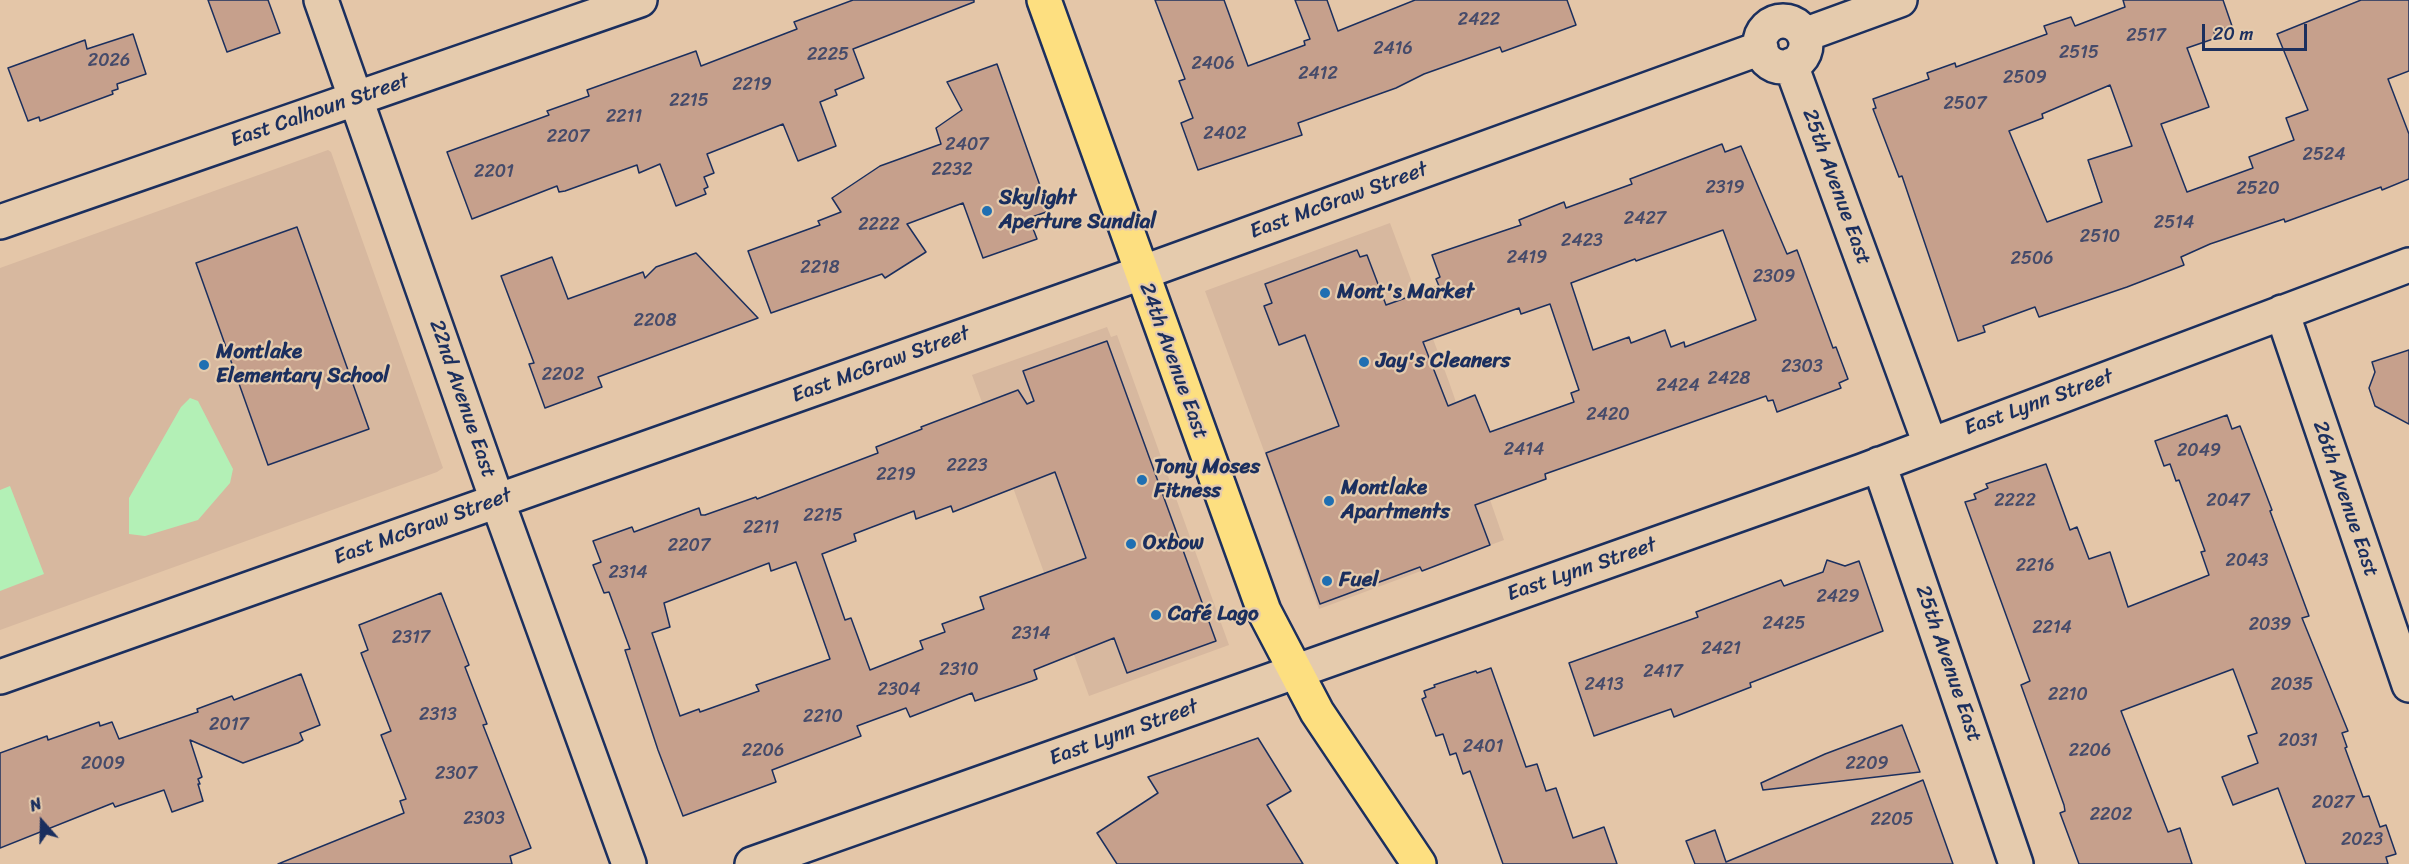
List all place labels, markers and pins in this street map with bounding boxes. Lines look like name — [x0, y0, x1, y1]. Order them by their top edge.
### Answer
place label: Skylight Aperture Sundial — [999, 186, 1156, 236]
marker: Skylight Aperture Sundial — [980, 204, 994, 218]
place label: Mont's Market — [1337, 280, 1474, 306]
marker: Mont's Market — [1318, 286, 1332, 300]
place label: Montlake Elementary School — [216, 340, 389, 390]
place label: Jay's Cleaners — [1376, 349, 1510, 375]
marker: Jay's Cleaners — [1357, 355, 1371, 369]
marker: Montlake Elementary School — [197, 358, 211, 372]
place label: Tony Moses Fitness — [1154, 455, 1260, 505]
marker: Tony Moses Fitness — [1135, 473, 1149, 487]
place label: Montlake Apartments — [1341, 476, 1450, 526]
marker: Montlake Apartments — [1322, 494, 1336, 508]
place label: Oxbow — [1143, 531, 1204, 557]
marker: Oxbow — [1124, 537, 1138, 551]
place label: Fuel — [1339, 568, 1378, 594]
marker: Fuel — [1320, 574, 1334, 588]
place label: Café Lago — [1168, 602, 1259, 628]
marker: Café Lago — [1149, 608, 1163, 622]

